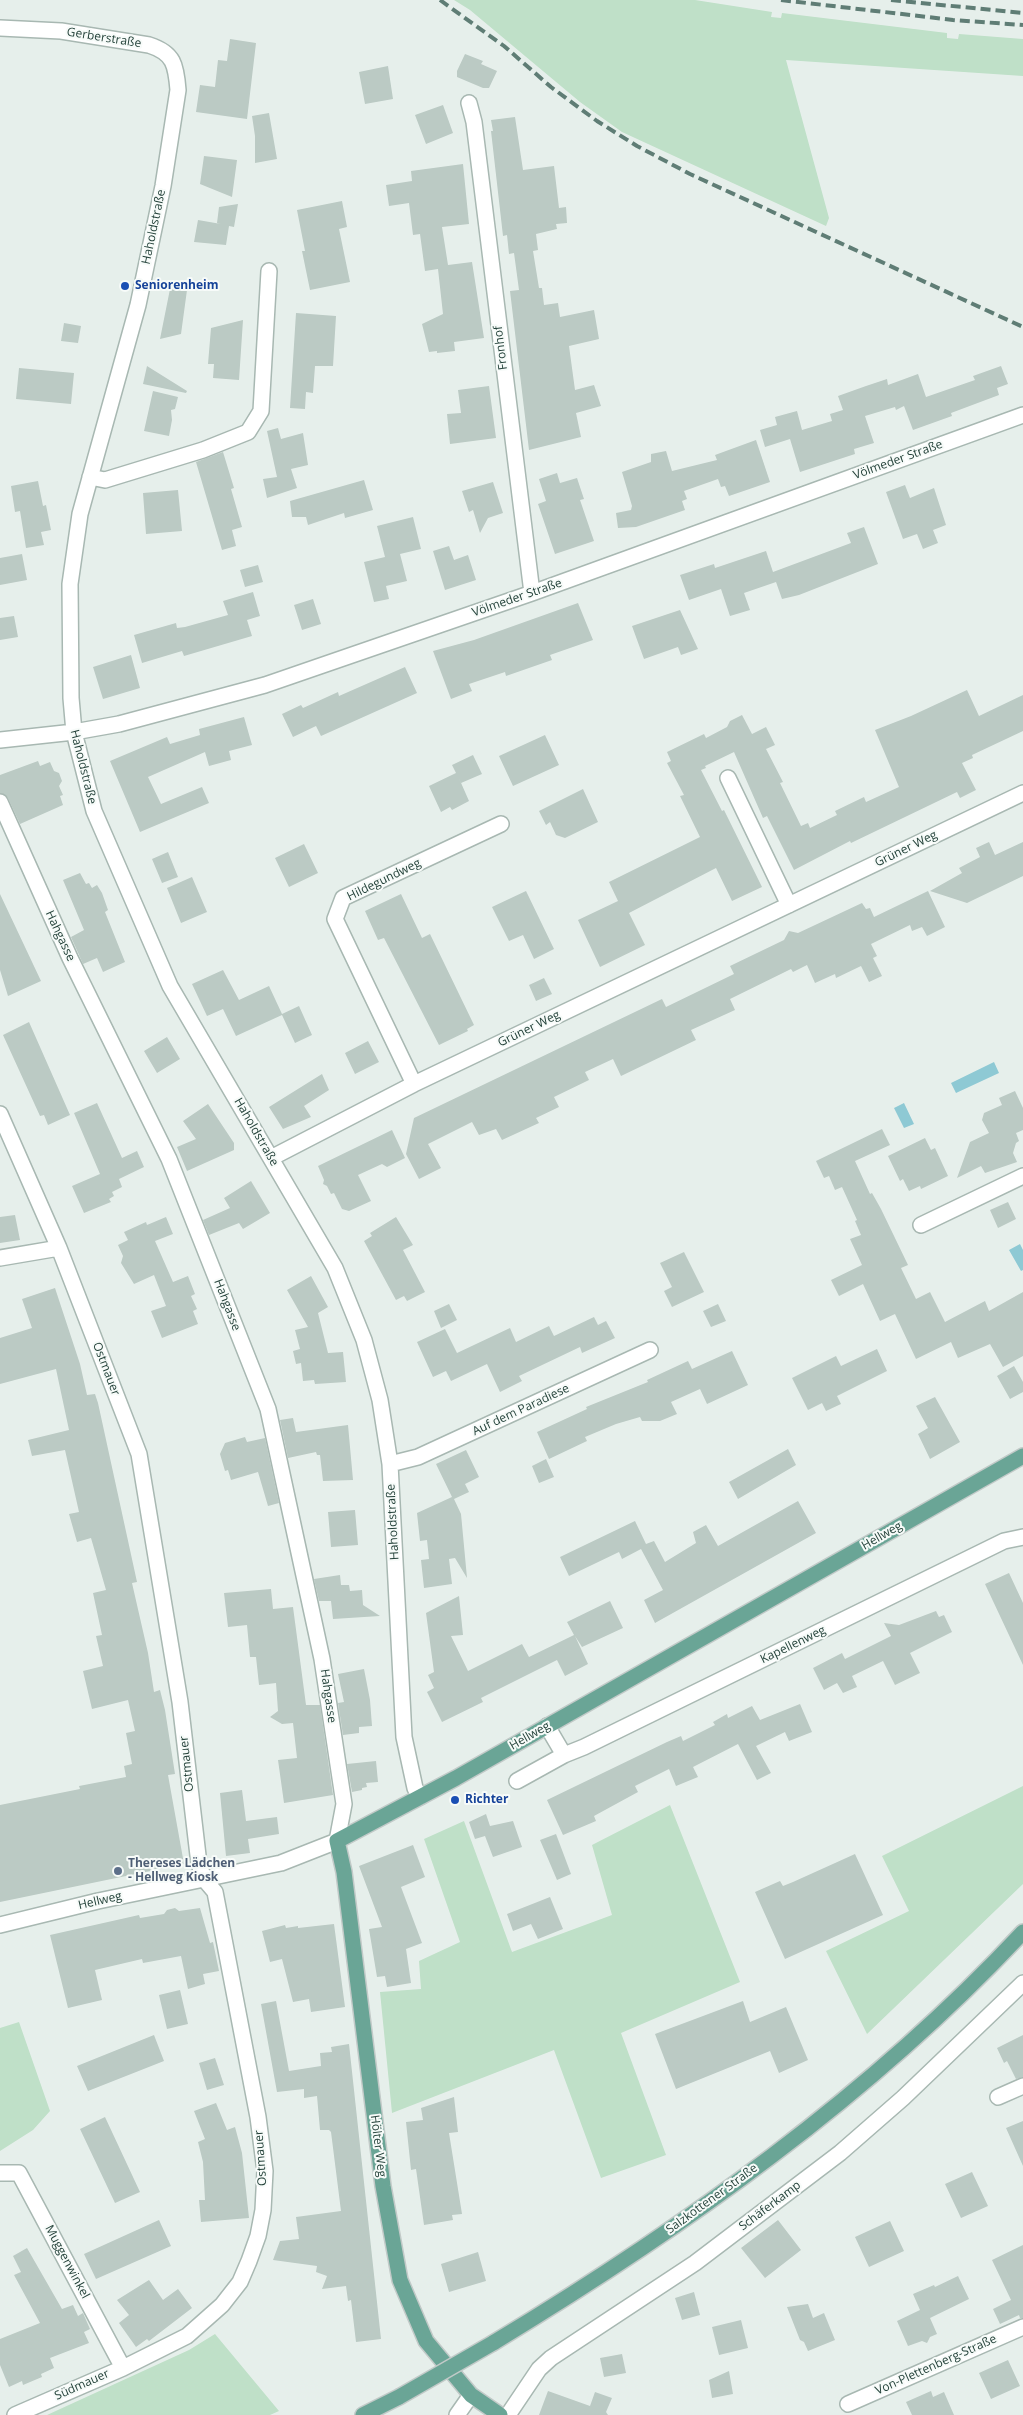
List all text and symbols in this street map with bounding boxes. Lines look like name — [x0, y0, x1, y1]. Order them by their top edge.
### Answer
street label: Gerberstraße — [66, 25, 142, 51]
street label: Haholdstraße — [139, 188, 169, 266]
place label: Seniorenheim — [135, 279, 219, 293]
marker: Seniorenheim — [119, 280, 131, 292]
street label: Fronhof — [491, 325, 511, 371]
street label: Völmeder Straße — [851, 437, 945, 483]
street label: Völmeder Straße — [470, 576, 564, 620]
street label: Haholdstraße — [67, 728, 99, 806]
street label: Grüner Weg — [873, 828, 939, 870]
street label: Hildegundweg — [345, 856, 423, 904]
street label: Hahgasse — [42, 908, 78, 964]
street label: Grüner Weg — [496, 1008, 562, 1050]
street label: Haholdstraße — [231, 1095, 281, 1169]
street label: Hahgasse — [211, 1277, 243, 1333]
street label: Ostmauer — [89, 1340, 123, 1398]
street label: Auf dem Paradiese — [470, 1381, 572, 1439]
street label: Haholdstraße — [384, 1484, 402, 1560]
street label: Hellweg — [859, 1519, 905, 1553]
street label: Kapellenweg — [758, 1623, 828, 1667]
street label: Hahgasse — [317, 1668, 339, 1724]
street label: Hellweg — [507, 1719, 553, 1753]
street label: Ostmauer — [177, 1735, 197, 1793]
place label: Richter — [465, 1793, 508, 1807]
marker: Richter — [449, 1794, 461, 1806]
place label: Thereses Lädchen - Hellweg Kiosk — [128, 1857, 235, 1885]
marker: Thereses Lädchen - Hellweg Kiosk — [112, 1865, 124, 1877]
street label: Hellweg — [77, 1889, 123, 1913]
street label: Hölter Weg — [367, 2114, 389, 2178]
street label: Ostmauer — [252, 2130, 270, 2186]
street label: Salzkottener Straße — [663, 2161, 761, 2237]
street label: Schäferkamp — [736, 2178, 804, 2234]
street label: Muggenwinkel — [42, 2223, 92, 2301]
street label: Von-Plettenberg-Straße — [873, 2332, 999, 2398]
street label: Südmauer — [53, 2367, 111, 2403]

